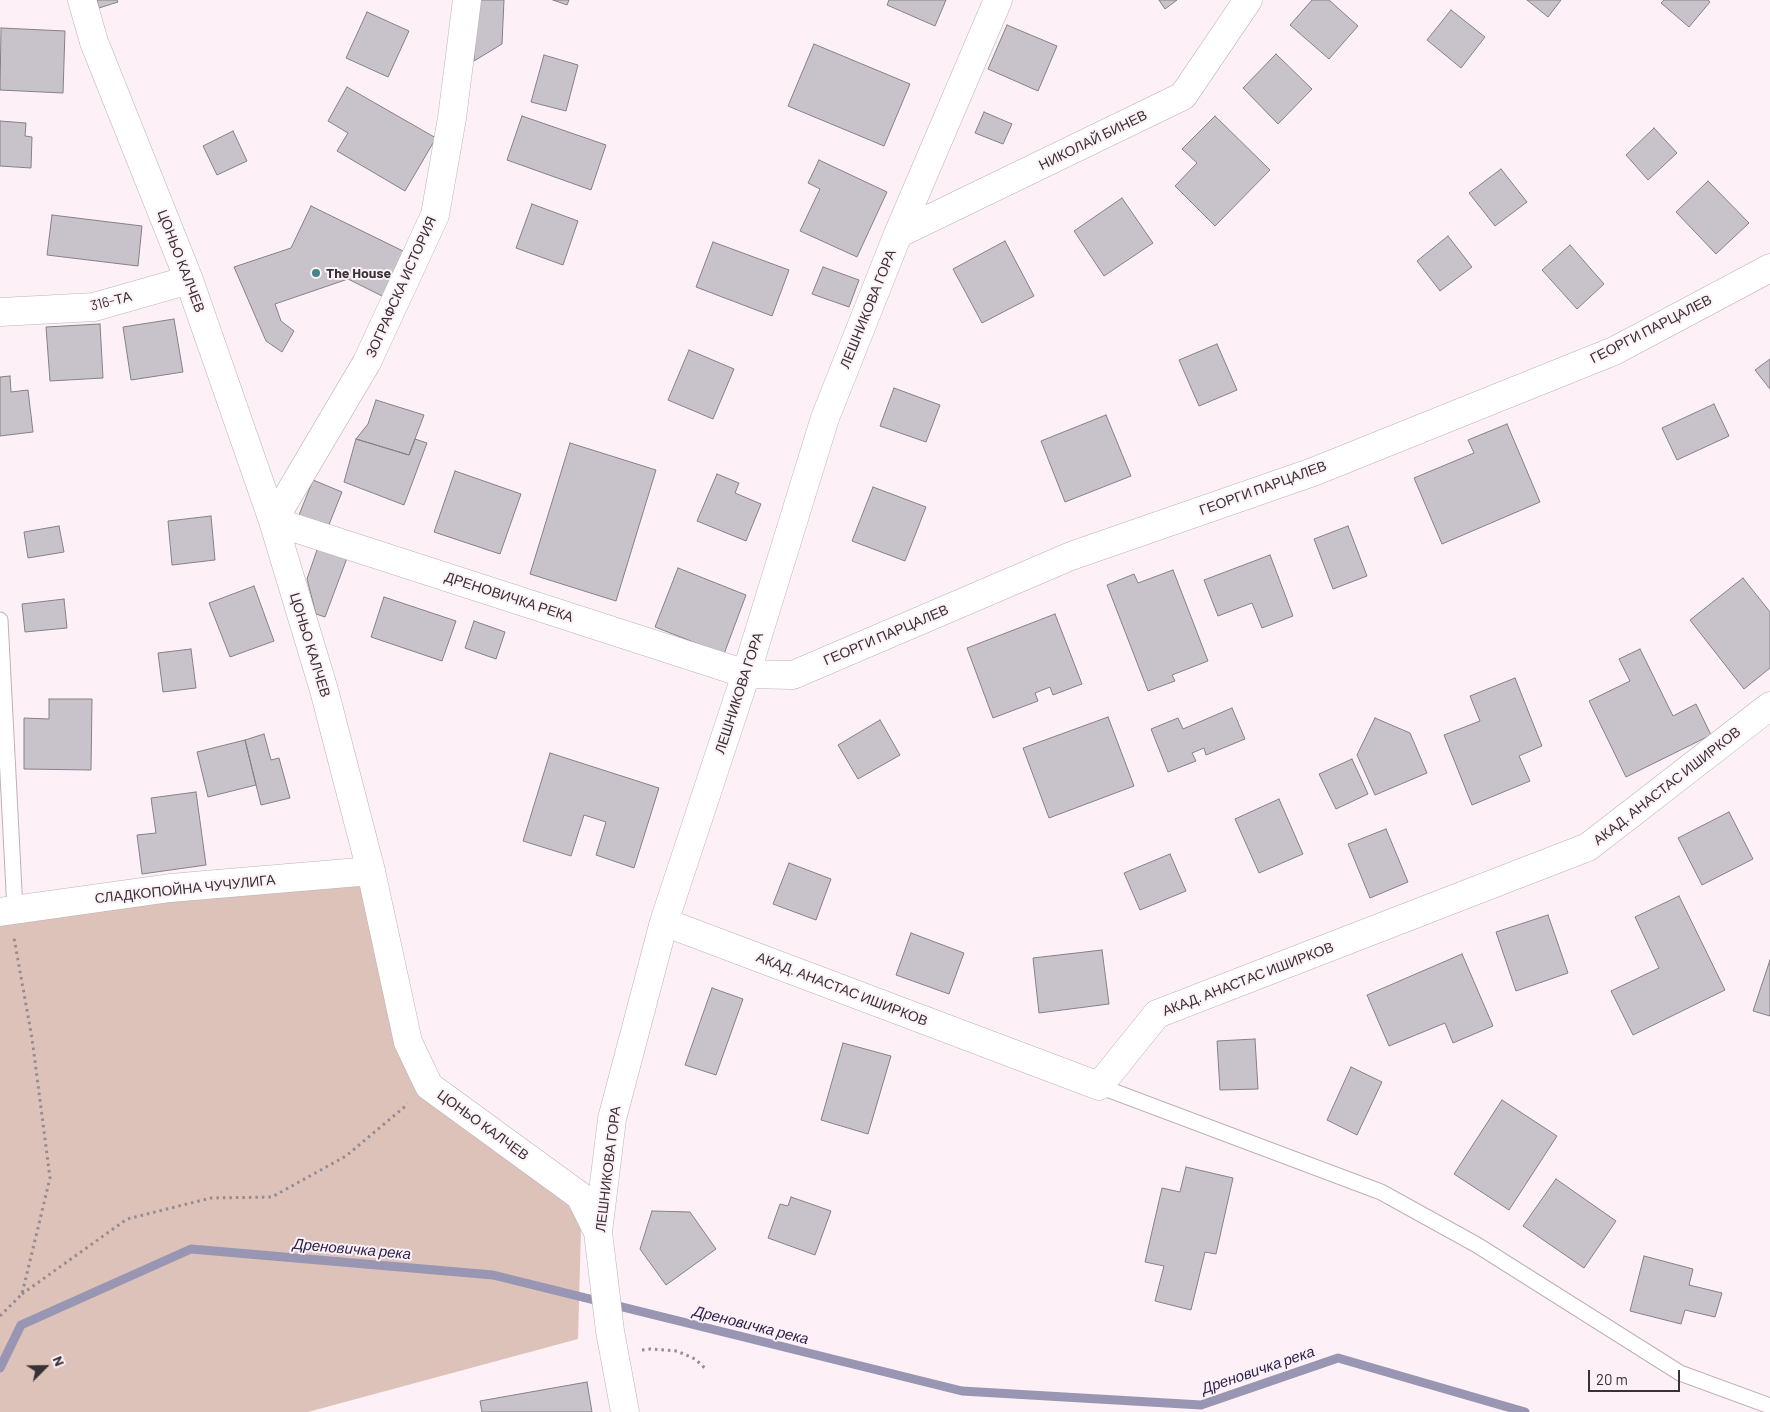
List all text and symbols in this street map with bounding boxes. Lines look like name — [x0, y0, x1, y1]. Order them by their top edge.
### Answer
street label: НИКОЛАЙ БИНЕВ — [1036, 107, 1150, 173]
street label: ЦОНЬО КАЛЧЕВ — [154, 207, 208, 315]
street label: ЗОГРАФСКА ИСТОРИЯ — [362, 214, 440, 360]
street label: ЛЕШНИКОВА ГОРА — [836, 247, 900, 371]
place label: The House — [326, 265, 391, 281]
marker: The House — [310, 267, 322, 279]
street label: 316-ТА — [89, 288, 133, 314]
street label: ГЕОРГИ ПАРЦАЛЕВ — [1587, 291, 1715, 367]
street label: ГЕОРГИ ПАРЦАЛЕВ — [1197, 457, 1329, 519]
street label: ДРЕНОВИЧКА РЕКА — [443, 568, 575, 626]
street label: ЦОНЬО КАЛЧЕВ — [286, 591, 334, 699]
street label: ГЕОРГИ ПАРЦАЛЕВ — [821, 601, 951, 669]
street label: ЛЕШНИКОВА ГОРА — [711, 630, 767, 756]
street label: АКАД. АНАСТАС ИШИРКОВ — [1590, 723, 1744, 849]
street label: СЛАДКОПОЙНА ЧУЧУЛИГА — [94, 871, 276, 907]
street label: АКАД. АНАСТАС ИШИРКОВ — [1160, 939, 1336, 1019]
street label: АКАД. АНАСТАС ИШИРКОВ — [754, 949, 930, 1029]
street label: ЦОНЬО КАЛЧЕВ — [434, 1086, 532, 1164]
street label: ЛЕШНИКОВА ГОРА — [592, 1105, 624, 1233]
water label: Дреновичка река — [292, 1235, 412, 1263]
water label: Дреновичка река — [691, 1302, 811, 1348]
north arrow — [20, 1342, 70, 1392]
water label: Дреновичка река — [1199, 1342, 1317, 1398]
text: N — [50, 1353, 69, 1369]
scale bar — [1590, 1360, 1682, 1392]
text: 20 m — [1596, 1370, 1628, 1388]

